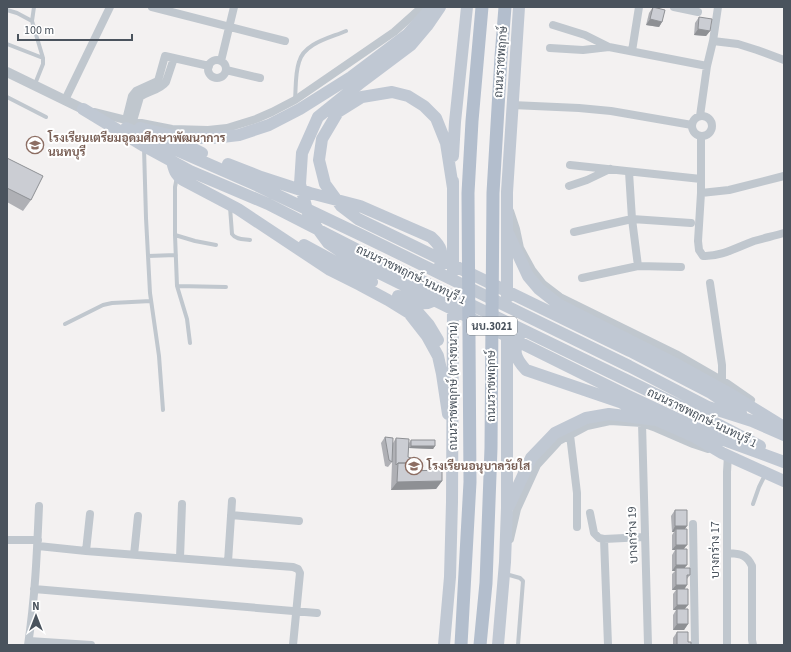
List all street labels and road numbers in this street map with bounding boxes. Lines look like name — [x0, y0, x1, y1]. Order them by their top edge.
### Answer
street label: ถนนราชพฤกษ์ — [490, 25, 512, 98]
street label: ถนนราชพฤกษ์-นนทบุรี 1 — [353, 241, 469, 309]
road number: นบ.3021 — [467, 317, 517, 335]
street label: ถนนราชพฤกษ์ (ทางขนาน) — [445, 322, 462, 450]
street label: ถนนราชพฤกษ์ — [483, 349, 500, 422]
street label: ถนนราชพฤกษ์-นนทบุรี 1 — [644, 384, 760, 452]
street label: บางกร่าง 19 — [624, 506, 642, 564]
street label: บางกร่าง 17 — [707, 521, 724, 579]

